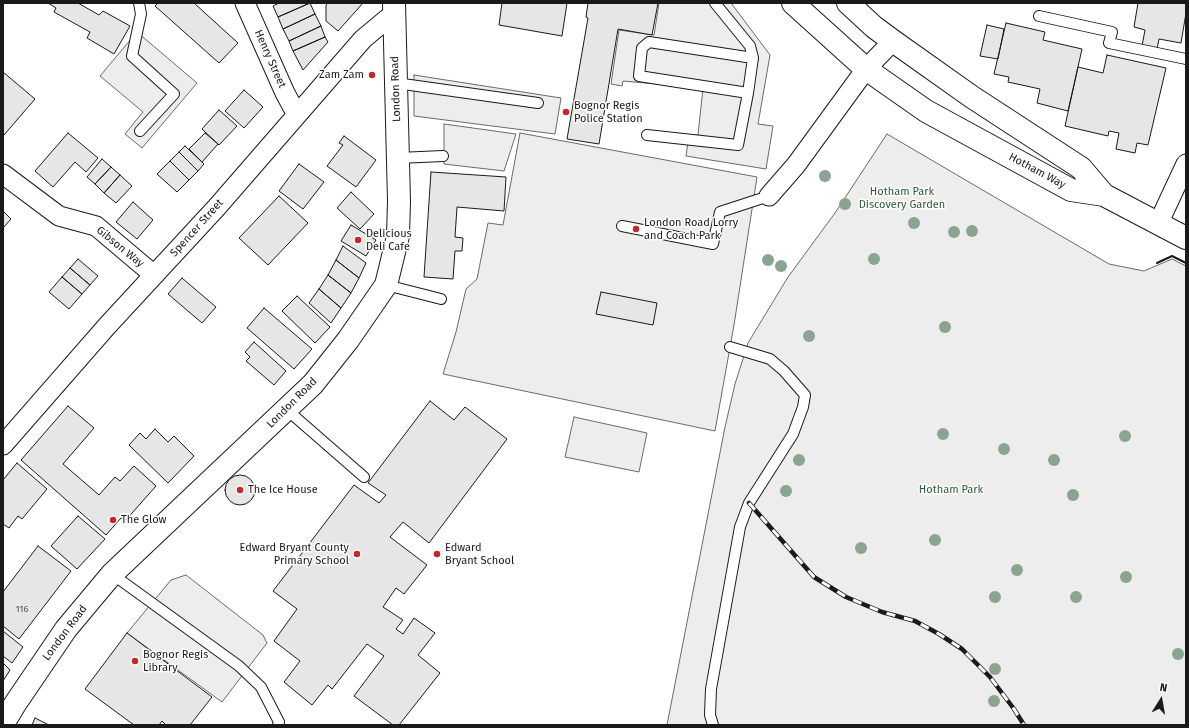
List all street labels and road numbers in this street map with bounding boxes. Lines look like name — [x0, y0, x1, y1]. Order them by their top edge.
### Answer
street label: Henry Street — [251, 28, 289, 90]
street label: London Road — [388, 56, 404, 122]
street label: Hotham Way — [1006, 150, 1068, 192]
street label: Spencer Street — [168, 196, 226, 260]
street label: Gibson Way — [94, 224, 146, 270]
street label: London Road — [264, 375, 320, 431]
street label: London Road — [40, 603, 90, 663]

